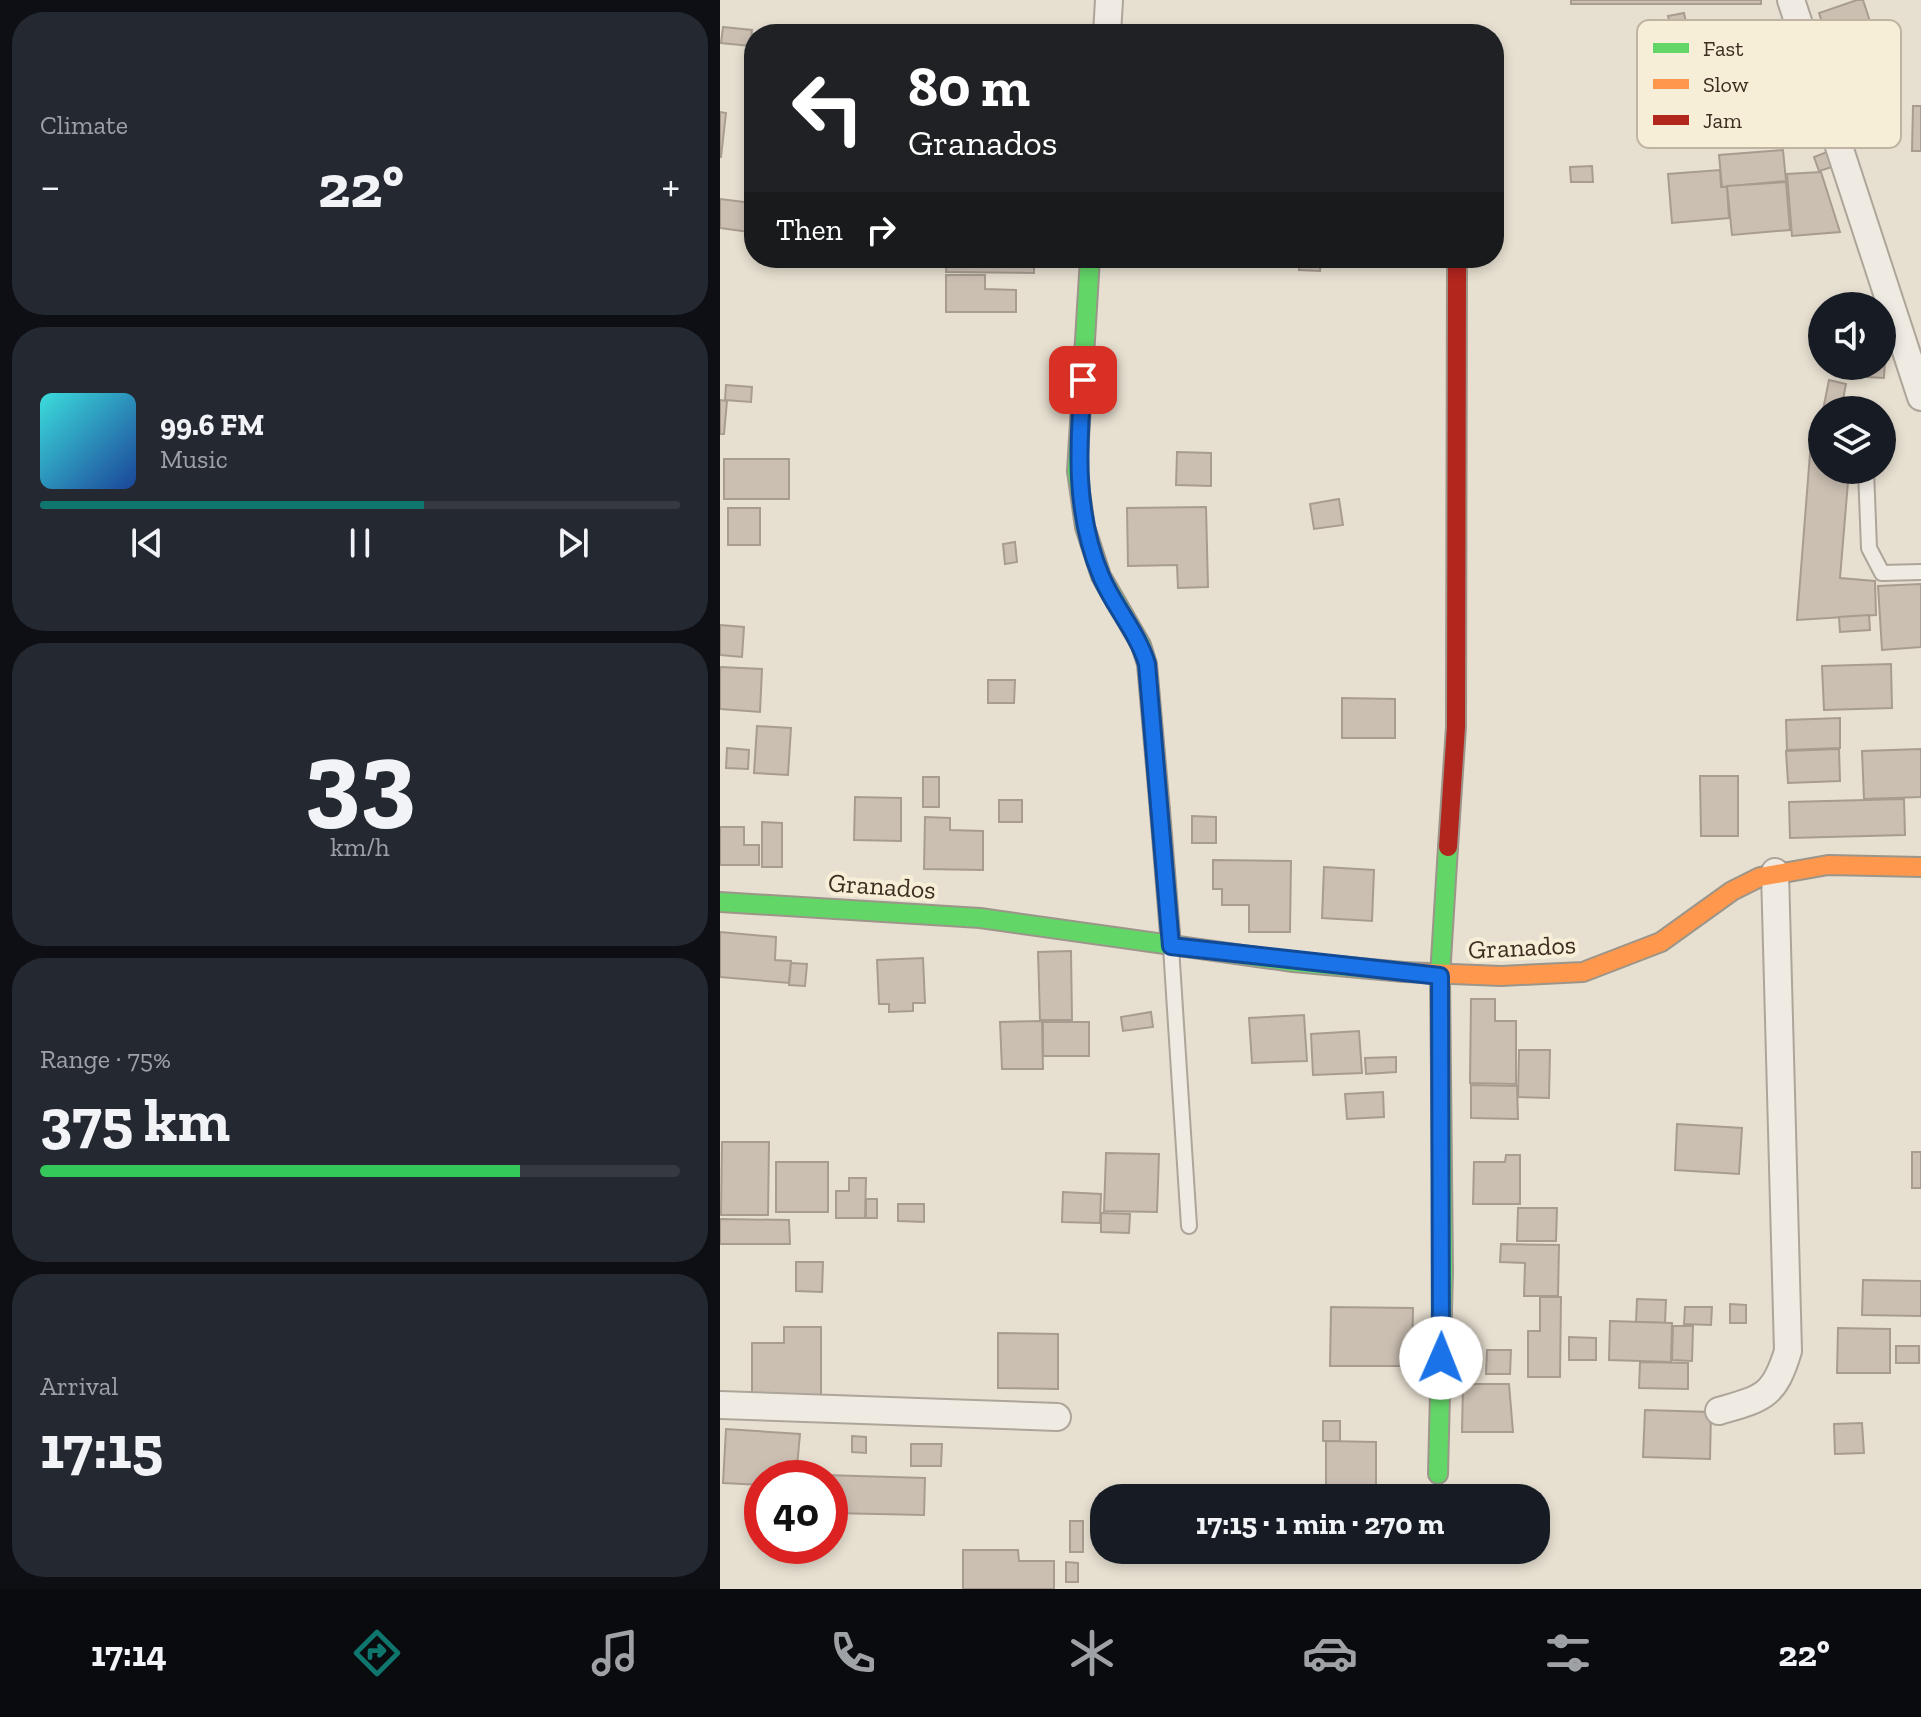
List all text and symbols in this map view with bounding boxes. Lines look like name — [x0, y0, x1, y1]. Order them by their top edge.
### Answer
legend — [1637, 20, 1901, 148]
text: Fast — [1703, 35, 1744, 62]
text: 80 m — [908, 53, 1030, 120]
icon: left — [776, 56, 880, 160]
text: Slow — [1703, 71, 1749, 98]
text: Jam — [1703, 107, 1742, 134]
text: Climate — [40, 109, 128, 141]
text: Granados — [908, 121, 1057, 164]
text: 22° — [318, 150, 404, 222]
text: − — [40, 159, 61, 212]
text: + — [661, 159, 680, 212]
icon: right — [859, 208, 903, 252]
text: Then — [776, 212, 843, 248]
map controls — [1808, 292, 1896, 484]
button: sound — [1808, 292, 1896, 380]
pin — [1049, 346, 1117, 414]
icon: arrive — [1061, 358, 1105, 402]
button: layers — [1808, 396, 1896, 484]
text: 99.6 FM — [160, 407, 264, 443]
text: Music — [160, 443, 228, 475]
icon: previous — [125, 521, 169, 565]
icon: pause — [338, 521, 382, 565]
icon: next — [551, 521, 595, 565]
text: 33 — [305, 716, 415, 841]
text: km/h — [330, 831, 390, 863]
street label: Granados — [827, 866, 937, 906]
street label: Granados — [1467, 928, 1577, 966]
text: Range · 75% — [40, 1043, 171, 1075]
text: 375 km — [40, 1084, 230, 1156]
position arrow — [1399, 1316, 1483, 1400]
text: Arrival — [40, 1370, 118, 1402]
text: 17:15 — [40, 1411, 163, 1483]
speed limit sign: 40 — [744, 1460, 848, 1564]
text: 17:15 · 1 min · 270 m — [1196, 1506, 1444, 1542]
icon: directions — [349, 1625, 405, 1681]
icon: music — [587, 1625, 643, 1681]
icon: phone — [825, 1625, 881, 1681]
icon: climate — [1064, 1625, 1120, 1681]
icon: car — [1302, 1625, 1358, 1681]
icon: filters — [1540, 1625, 1596, 1681]
text: 17:14 — [91, 1632, 167, 1675]
text: 22° — [1778, 1632, 1830, 1675]

